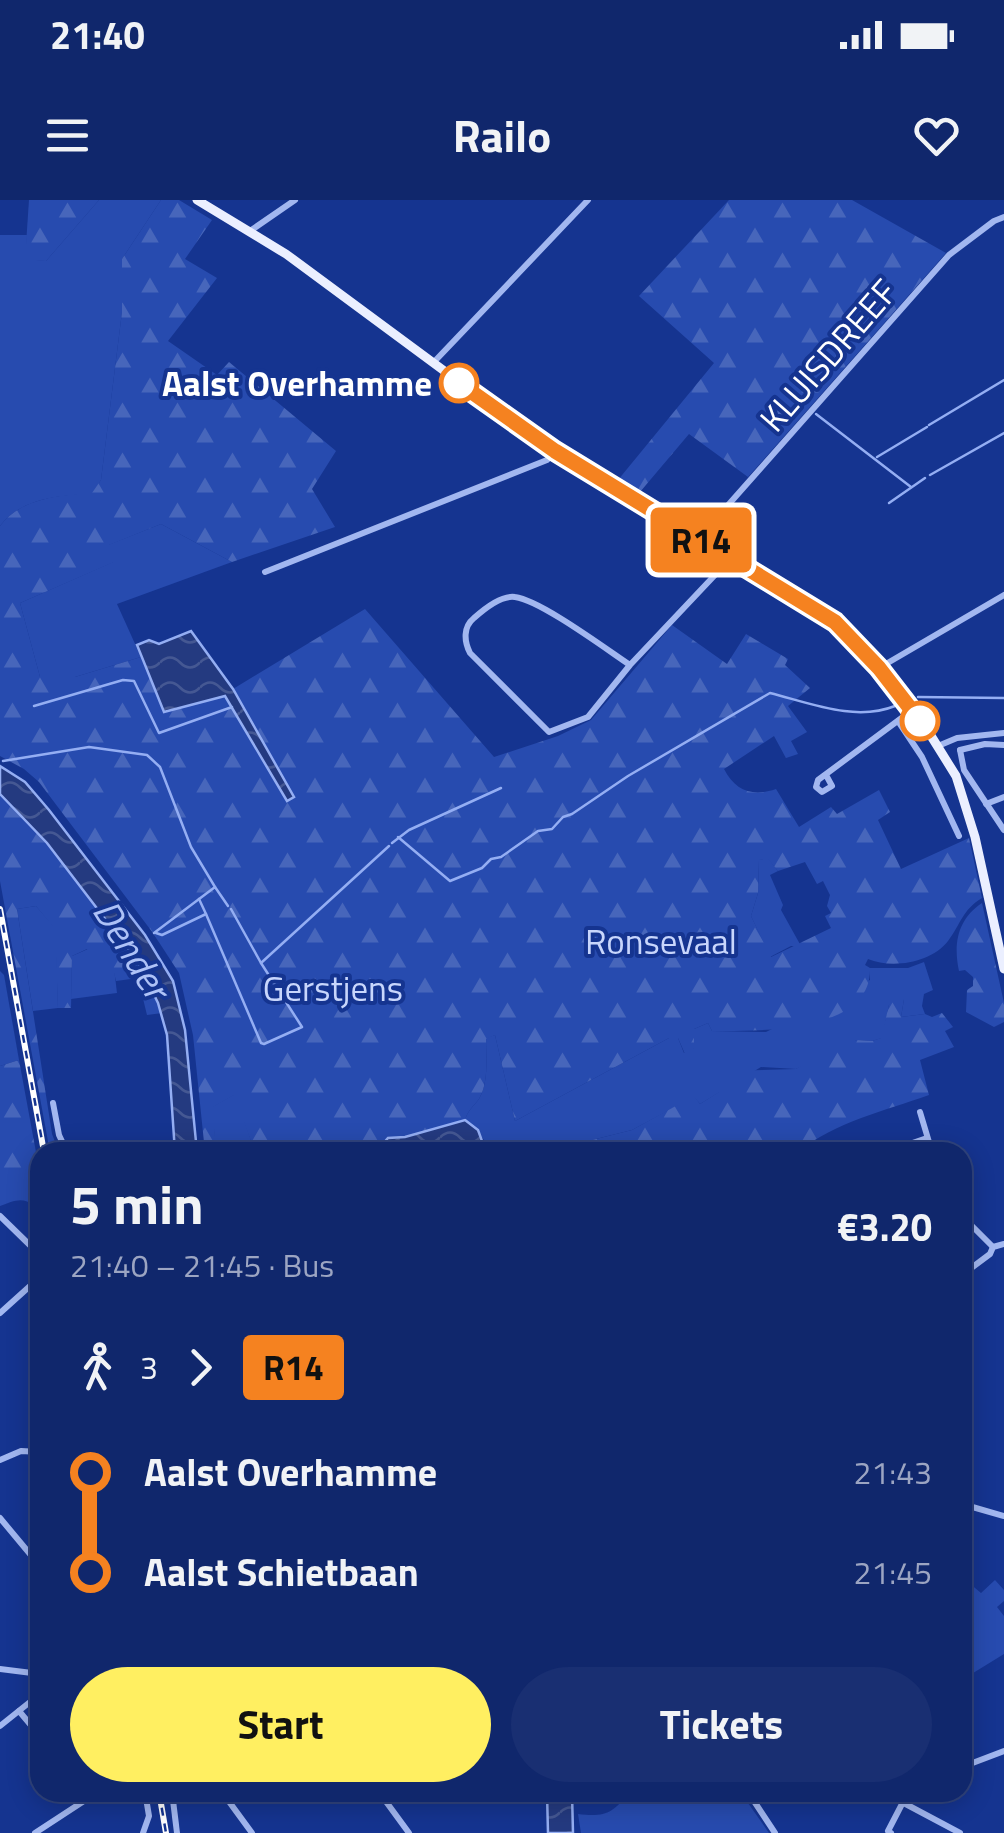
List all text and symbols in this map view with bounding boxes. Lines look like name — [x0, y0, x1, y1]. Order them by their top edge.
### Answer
text: 21:40 — [50, 6, 145, 64]
text: Railo — [453, 101, 551, 169]
icon: menu — [40, 108, 95, 163]
icon: heart — [909, 108, 964, 163]
street label: KLUISDREEF — [746, 266, 910, 444]
place label: Aalst Overhamme — [162, 356, 432, 410]
marker: Aalst Overhamme — [440, 364, 478, 402]
line badge: R14 — [644, 508, 758, 572]
text: R14 — [671, 513, 731, 567]
unlabelled marker — [901, 702, 939, 740]
water label: Dender — [79, 888, 187, 1014]
park label: Ronsevaal — [585, 914, 737, 968]
park label: Gerstjens — [263, 961, 403, 1015]
text: 5 min — [70, 1162, 204, 1245]
text: €3.20 — [837, 1198, 932, 1256]
text: 21:40 – 21:45 · Bus — [70, 1241, 334, 1289]
icon: walk — [70, 1340, 125, 1395]
icon: forward — [173, 1340, 228, 1395]
text: R14 — [263, 1340, 324, 1394]
text: 3 — [140, 1343, 158, 1391]
text: Aalst Overhamme — [144, 1443, 437, 1501]
text: 21:43 — [853, 1448, 932, 1496]
text: Aalst Schietbaan — [144, 1543, 419, 1601]
text: 21:45 — [853, 1548, 932, 1596]
button: Start — [70, 1667, 491, 1782]
button: Tickets — [511, 1667, 932, 1782]

